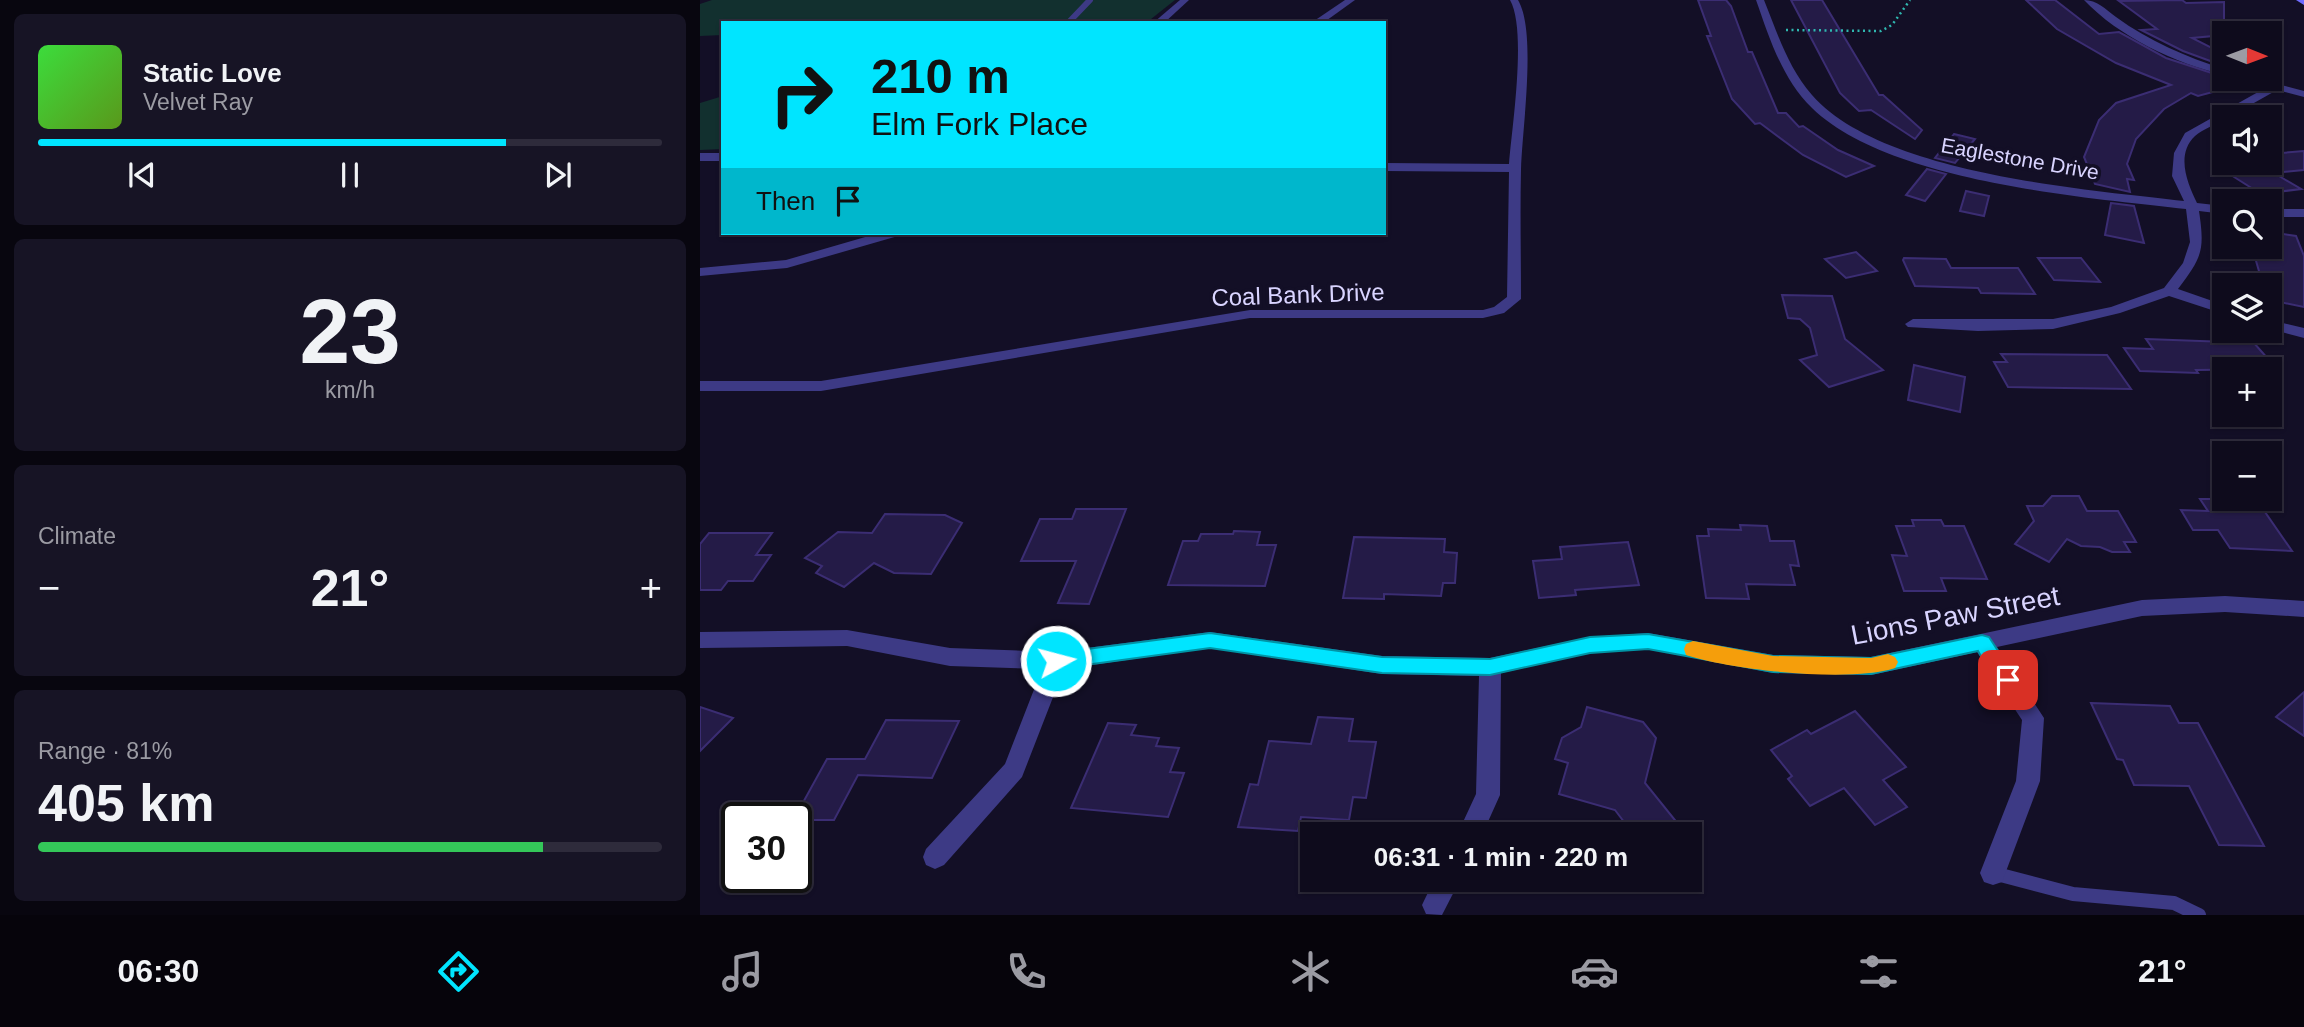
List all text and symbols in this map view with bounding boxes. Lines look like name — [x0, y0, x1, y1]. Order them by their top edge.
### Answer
north arrow — [2212, 21, 2282, 91]
map controls — [2212, 21, 2282, 511]
icon: right — [756, 49, 847, 140]
text: 210 m — [871, 49, 1010, 103]
text: Static Love — [143, 58, 282, 88]
text: Velvet Ray — [143, 89, 253, 115]
button: sound — [2212, 105, 2282, 175]
text: Elm Fork Place — [871, 106, 1088, 142]
street label: Eaglestone Drive — [1939, 133, 2101, 184]
icon: previous — [123, 156, 161, 194]
icon: pause — [331, 156, 369, 194]
icon: next — [539, 156, 577, 194]
icon: arrive — [829, 182, 867, 220]
text: Then — [756, 186, 815, 216]
button: search — [2212, 189, 2282, 259]
button: layers — [2212, 273, 2282, 343]
street label: Coal Bank Drive — [1211, 278, 1385, 311]
text: 23 — [299, 281, 401, 382]
button: + — [2212, 357, 2282, 427]
text: km/h — [325, 377, 375, 403]
button: − — [2212, 441, 2282, 511]
text: Climate — [38, 523, 116, 549]
text: 21° — [311, 559, 389, 617]
text: − — [38, 567, 60, 609]
text: + — [640, 567, 662, 609]
street label: Lions Paw Street — [1848, 580, 2062, 651]
position arrow — [1019, 624, 1093, 698]
pin — [1978, 650, 2038, 710]
icon: arrive — [1989, 661, 2027, 699]
text: Range · 81% — [38, 738, 172, 764]
text: 405 km — [38, 774, 214, 832]
speed limit sign: 30 — [721, 802, 812, 893]
text: 06:31 · 1 min · 220 m — [1374, 842, 1628, 872]
icon: directions — [434, 947, 483, 996]
icon: music — [718, 947, 767, 996]
icon: phone — [1002, 947, 1051, 996]
icon: climate — [1286, 947, 1335, 996]
icon: car — [1570, 947, 1619, 996]
icon: filters — [1854, 947, 1903, 996]
text: 06:30 — [117, 953, 199, 989]
text: 21° — [2138, 953, 2187, 989]

